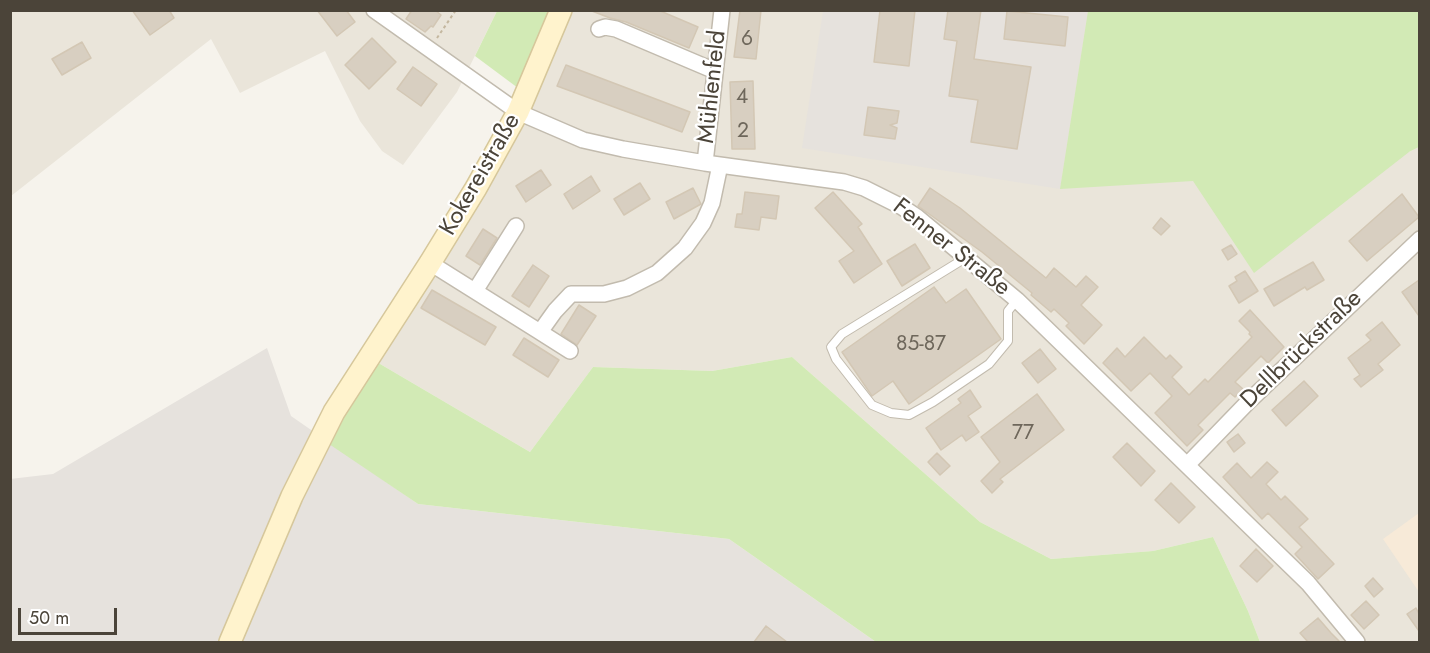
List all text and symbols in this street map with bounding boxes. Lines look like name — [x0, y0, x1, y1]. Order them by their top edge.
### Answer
house number: 6 — [741, 27, 753, 53]
street label: Mühlenfeld — [693, 29, 733, 145]
house number: 4 — [736, 85, 748, 111]
street label: Kokereistraße — [435, 109, 527, 241]
house number: 2 — [737, 119, 749, 145]
street label: Fenner Straße — [886, 193, 1016, 303]
street label: Dellbrückstraße — [1235, 285, 1369, 415]
house number: 85-87 — [896, 332, 946, 358]
house number: 77 — [1012, 421, 1034, 447]
scale bar — [21, 596, 120, 634]
text: 50 m — [29, 605, 69, 631]

